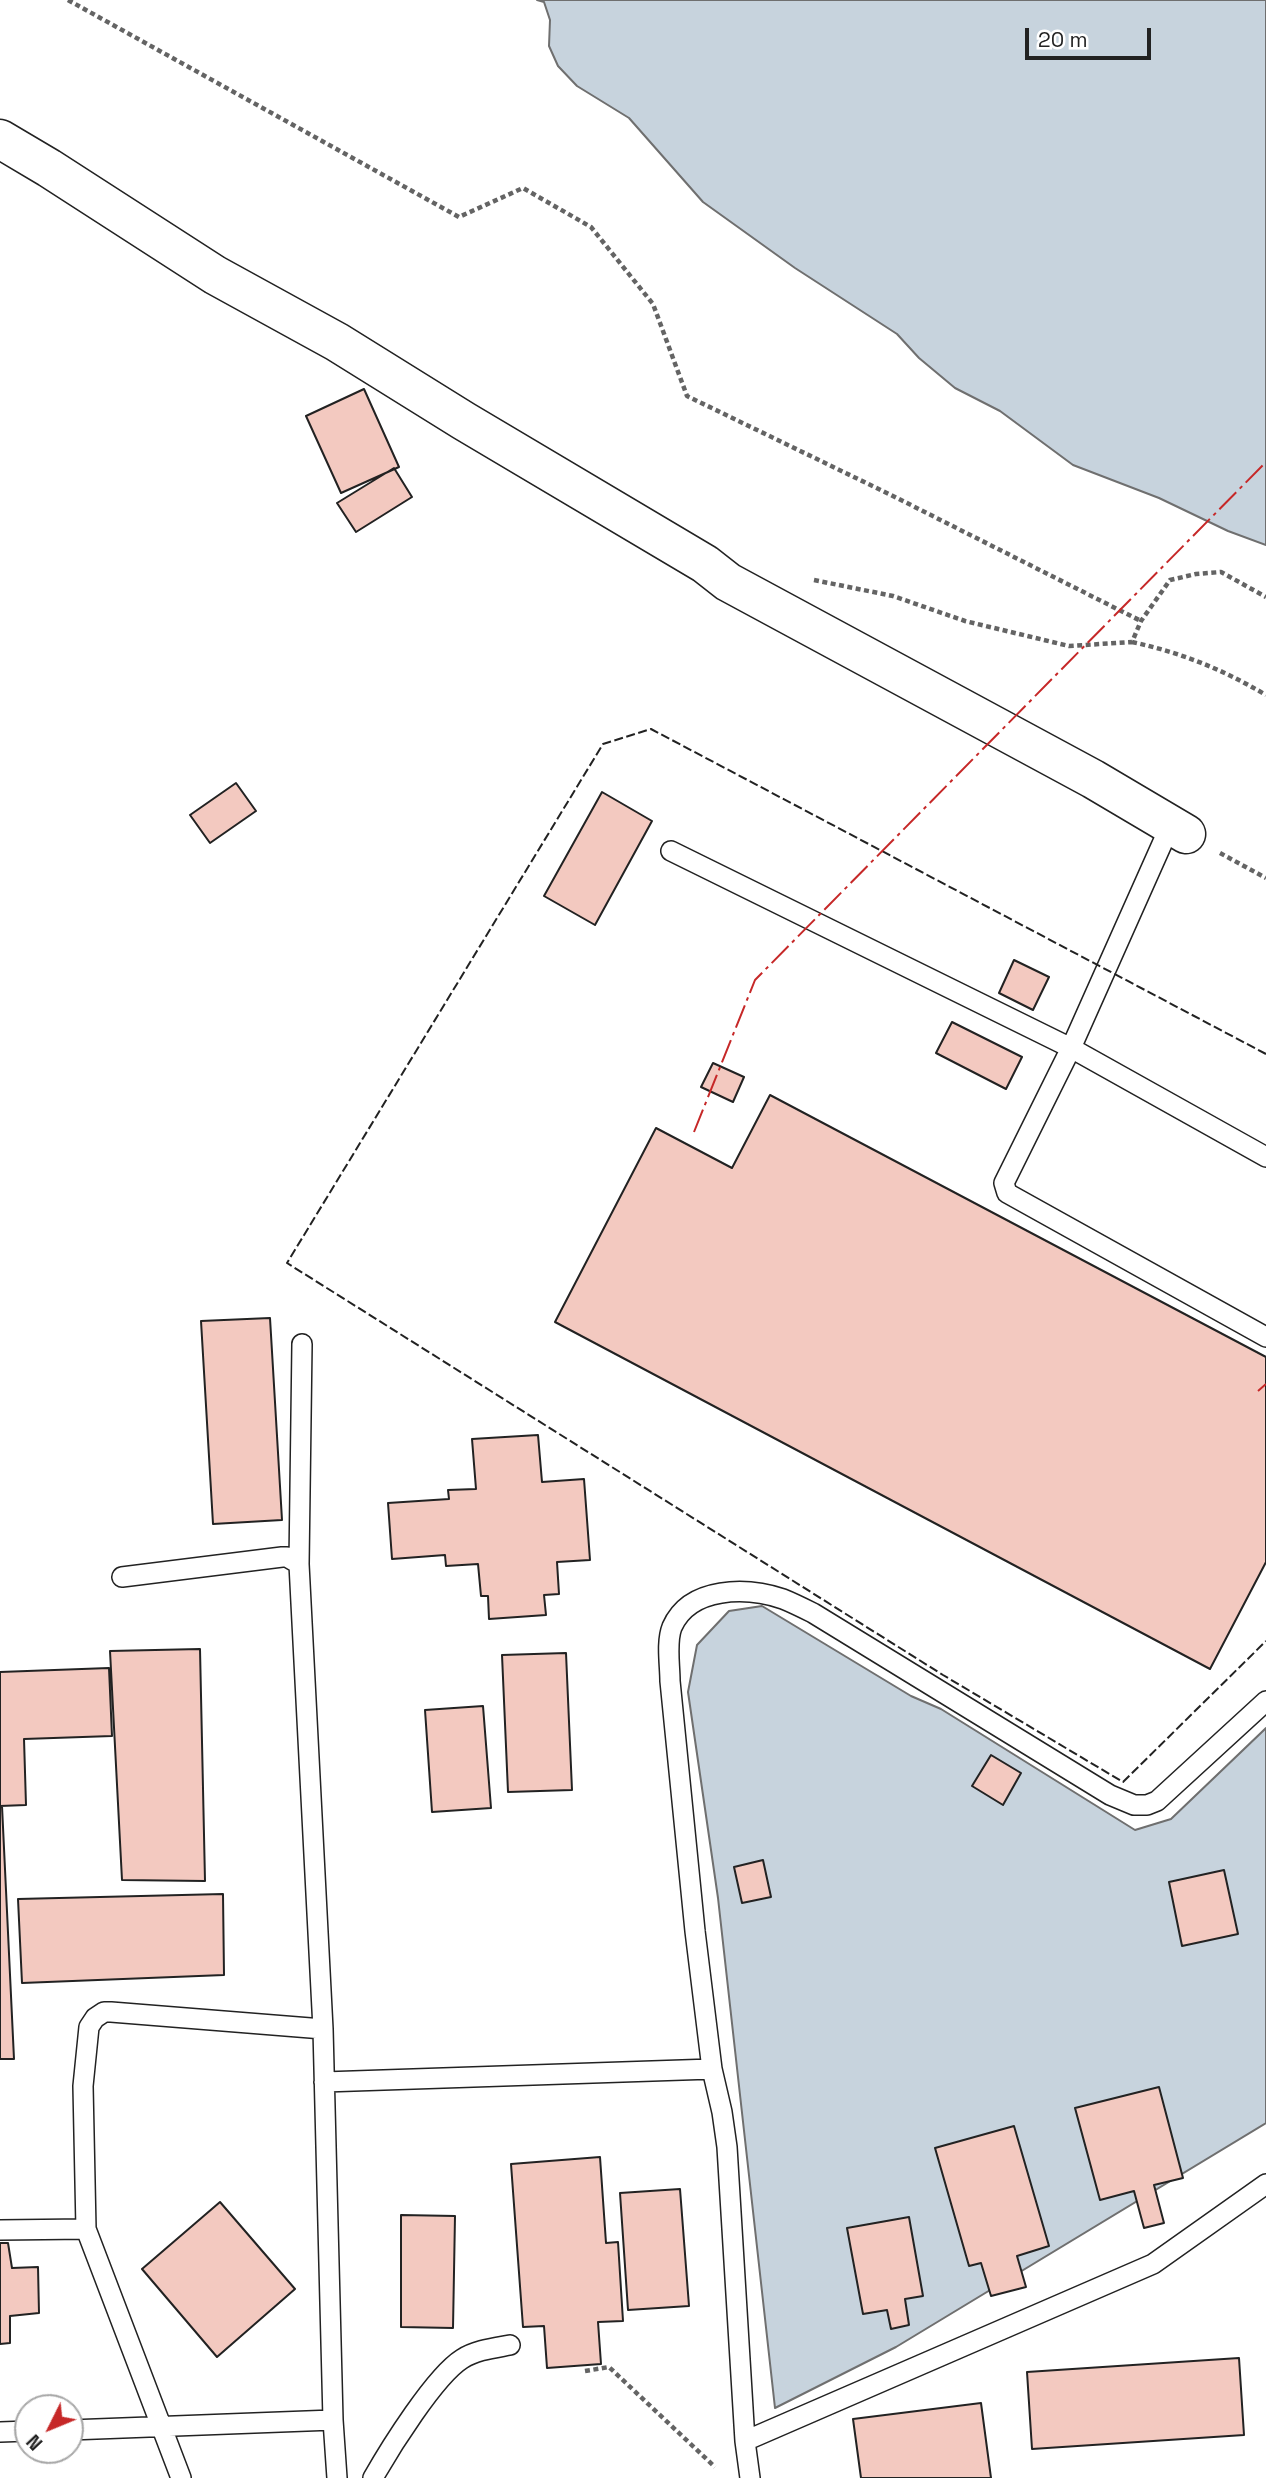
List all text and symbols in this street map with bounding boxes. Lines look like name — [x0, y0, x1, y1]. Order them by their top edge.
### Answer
scale bar — [1028, 14, 1154, 58]
text: 20 m — [1038, 26, 1088, 53]
north arrow — [14, 2394, 84, 2464]
text: N — [21, 2429, 48, 2455]

